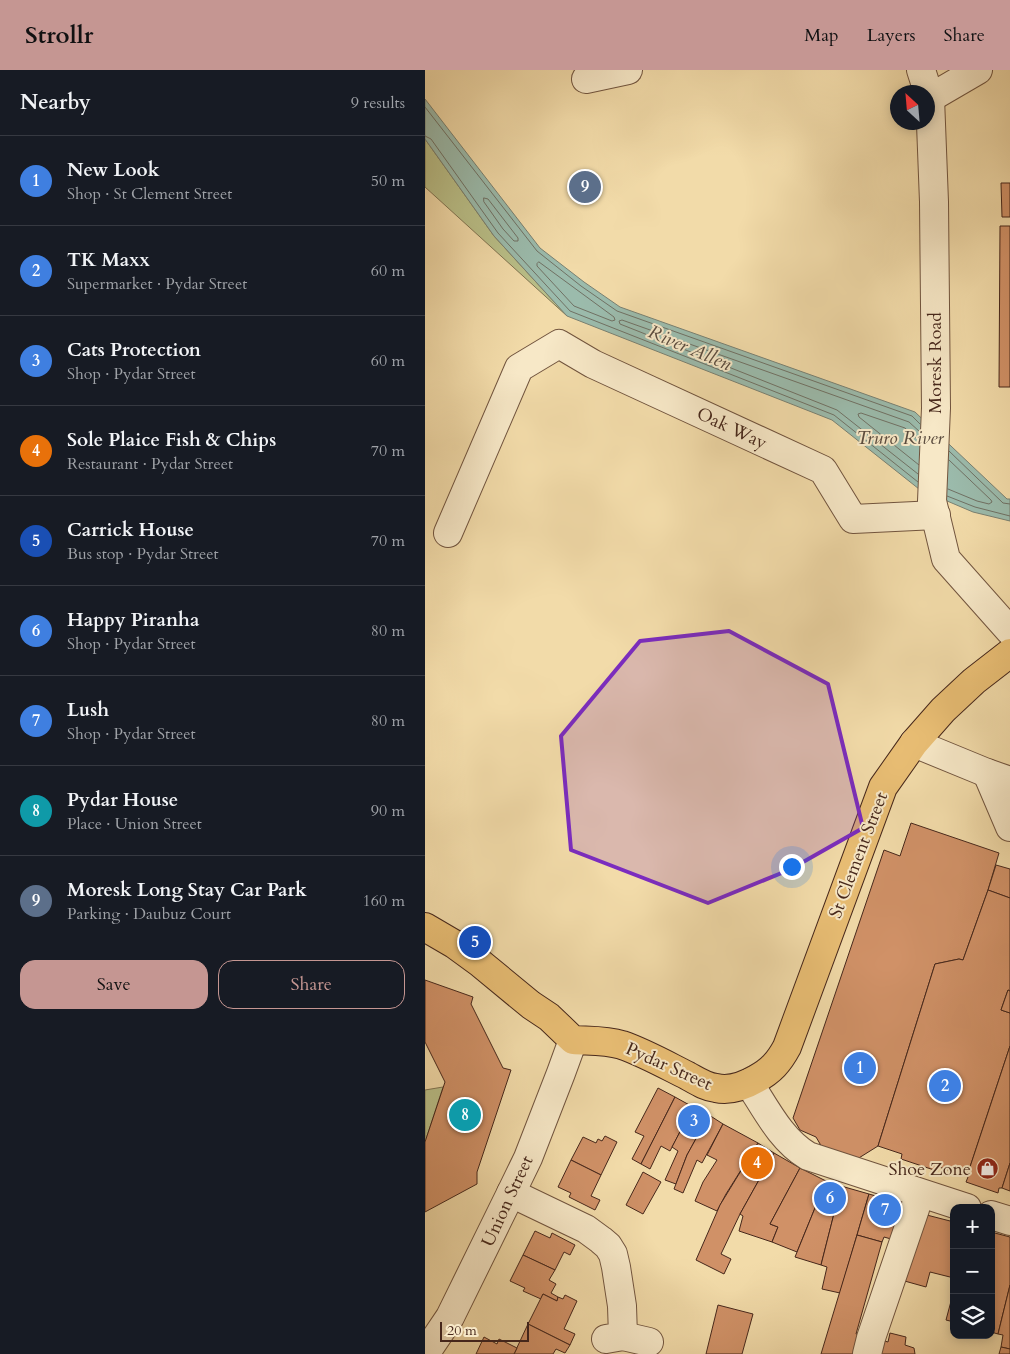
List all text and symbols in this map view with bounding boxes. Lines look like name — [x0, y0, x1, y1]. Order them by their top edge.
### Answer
text: Strollr — [25, 19, 93, 52]
text: Map — [804, 23, 839, 48]
text: Layers — [867, 23, 916, 48]
text: Share — [944, 23, 985, 48]
north arrow — [890, 85, 935, 130]
text: Nearby — [20, 88, 91, 117]
text: 9 results — [351, 92, 405, 114]
text: New Look — [67, 157, 160, 183]
pin: 9 — [569, 168, 601, 206]
text: 1 — [32, 170, 40, 192]
text: 50 m — [371, 170, 405, 192]
text: Shop · St Clement Street — [67, 183, 232, 205]
text: TK Maxx — [67, 247, 150, 273]
text: 2 — [32, 260, 40, 282]
text: 60 m — [371, 260, 405, 282]
text: Supermarket · Pydar Street — [67, 273, 247, 295]
street label: Moresk Road — [923, 312, 948, 414]
water label: River Allen — [644, 319, 736, 377]
text: Cats Protection — [67, 337, 201, 363]
text: 3 — [32, 350, 40, 372]
text: 60 m — [371, 350, 405, 372]
text: Shop · Pydar Street — [67, 363, 196, 385]
street label: Oak Way — [693, 401, 771, 456]
water label: Truro River — [856, 425, 945, 451]
text: Sole Plaice Fish & Chips — [67, 427, 276, 453]
text: 4 — [32, 440, 40, 462]
text: 70 m — [371, 440, 405, 462]
text: Restaurant · Pydar Street — [67, 453, 233, 475]
text: Carrick House — [67, 517, 194, 543]
text: 5 — [32, 530, 40, 552]
text: 70 m — [371, 530, 405, 552]
text: Bus stop · Pydar Street — [67, 543, 219, 565]
text: Happy Piranha — [67, 607, 199, 633]
text: 6 — [32, 620, 40, 642]
text: 80 m — [371, 620, 405, 642]
text: Shop · Pydar Street — [67, 633, 196, 655]
text: Lush — [67, 697, 109, 723]
text: 7 — [32, 710, 40, 732]
text: 80 m — [371, 710, 405, 732]
text: Shop · Pydar Street — [67, 723, 196, 745]
text: Pydar House — [67, 787, 178, 813]
street label: St Clement Street — [823, 788, 894, 922]
text: 8 — [32, 800, 40, 822]
text: 90 m — [371, 800, 405, 822]
text: Place · Union Street — [67, 813, 202, 835]
your location — [779, 854, 805, 880]
text: Moresk Long Stay Car Park — [67, 877, 307, 903]
text: 9 — [32, 890, 40, 912]
text: 160 m — [363, 890, 405, 912]
text: Parking · Daubuz Court — [67, 903, 231, 925]
pin: 5 — [459, 923, 491, 961]
button: Save — [20, 960, 208, 1009]
button: Share — [218, 960, 405, 1009]
street label: Pydar Street — [622, 1036, 716, 1097]
pin: 1 — [844, 1049, 876, 1087]
pin: 2 — [929, 1067, 961, 1105]
pin: 8 — [449, 1096, 481, 1134]
pin: 3 — [678, 1102, 710, 1140]
pin: 4 — [741, 1144, 773, 1182]
street label: Union Street — [475, 1151, 540, 1251]
place label: Shoe Zone — [888, 1157, 971, 1182]
shop icon: Shoe Zone — [975, 1157, 999, 1181]
pin: 6 — [814, 1179, 846, 1217]
pin: 7 — [869, 1191, 901, 1229]
map controls — [950, 1204, 995, 1339]
button: + — [950, 1204, 995, 1249]
button: − — [950, 1249, 995, 1294]
button: layers — [950, 1294, 995, 1339]
scale bar — [440, 1319, 529, 1342]
text: 20 m — [447, 1321, 477, 1340]

